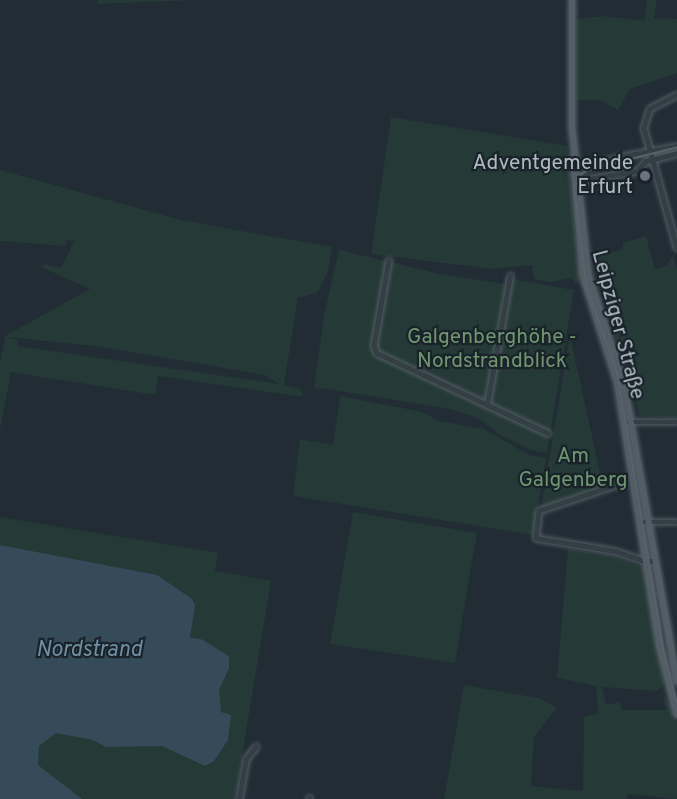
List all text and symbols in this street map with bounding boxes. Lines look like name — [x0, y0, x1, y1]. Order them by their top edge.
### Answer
place label: Adventgemeinde Erfurt — [473, 151, 633, 201]
marker: Adventgemeinde Erfurt — [638, 169, 652, 183]
street label: Leipziger Straße — [585, 248, 649, 402]
park label: Galgenberghöhe - Nordstrandblick — [407, 325, 577, 375]
park label: Am Galgenberg — [518, 444, 628, 494]
water label: Nordstrand — [36, 638, 142, 664]

